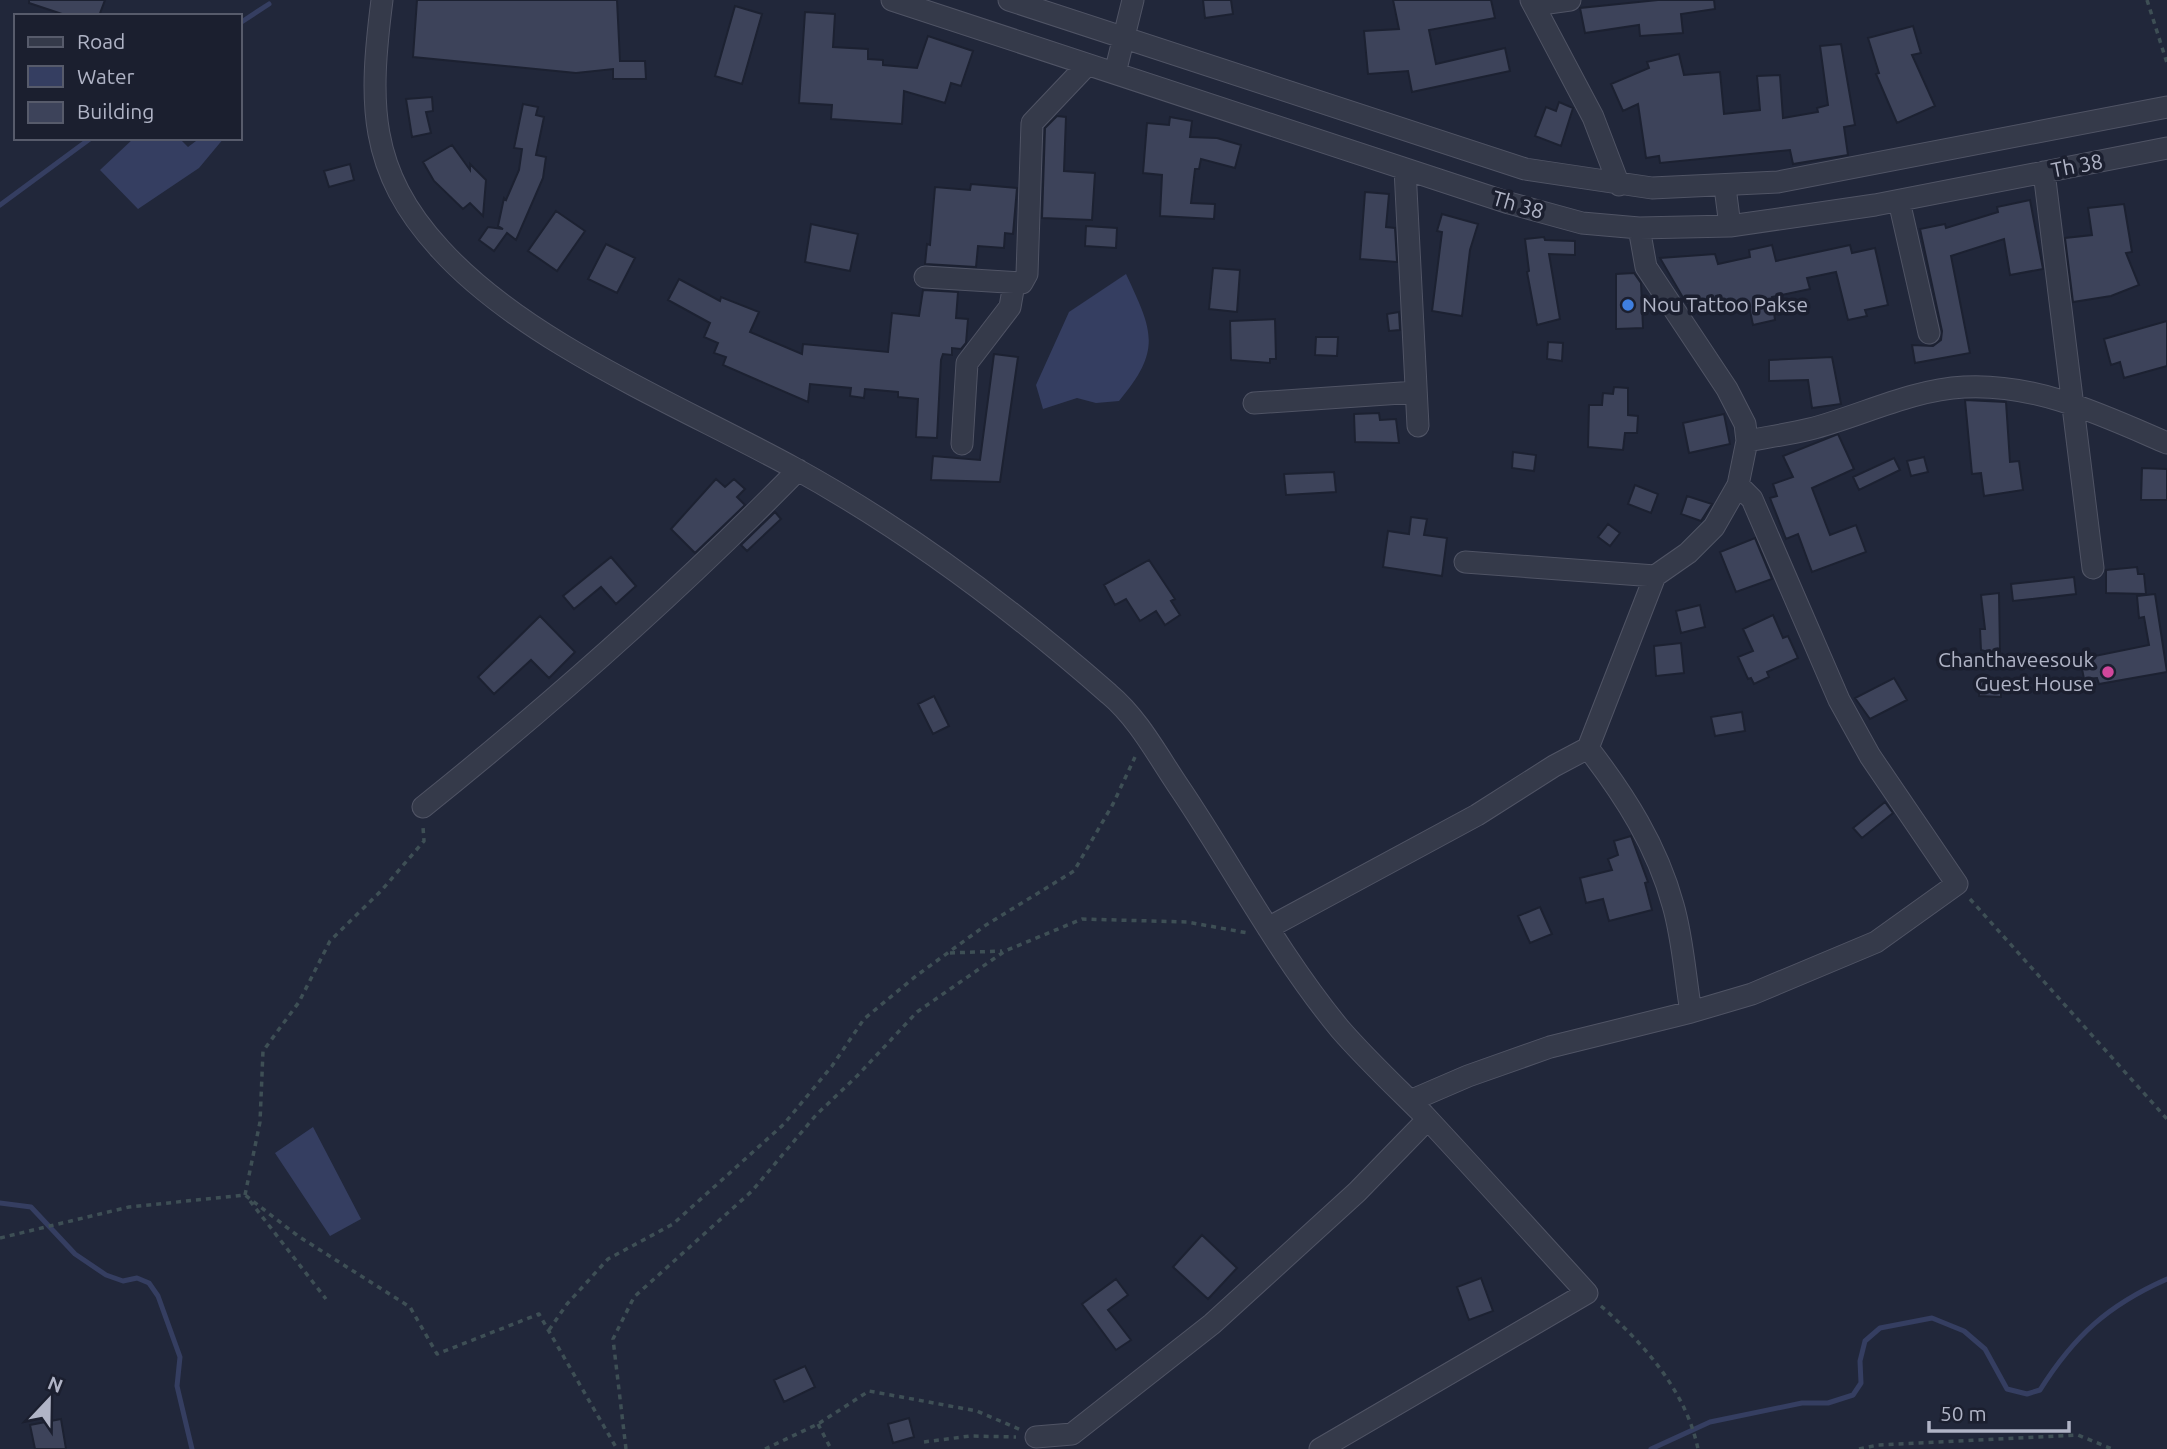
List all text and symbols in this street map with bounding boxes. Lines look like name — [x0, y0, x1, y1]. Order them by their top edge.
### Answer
legend — [14, 14, 242, 140]
text: Road — [77, 29, 125, 53]
text: Water — [77, 64, 135, 88]
text: Building — [77, 99, 154, 123]
street label: Th 38 — [2049, 148, 2105, 182]
street label: Th 38 — [1490, 185, 1547, 223]
place label: Nou Tattoo Pakse — [1642, 292, 1808, 316]
marker: Nou Tattoo Pakse — [1620, 297, 1636, 313]
place label: Chanthaveesouk Guest House — [1938, 647, 2094, 695]
marker: Chanthaveesouk Guest House — [2100, 664, 2116, 680]
north arrow — [14, 1365, 84, 1435]
text: N — [45, 1371, 66, 1397]
scale bar — [1929, 1390, 2069, 1434]
text: 50 m — [1940, 1401, 1987, 1425]

